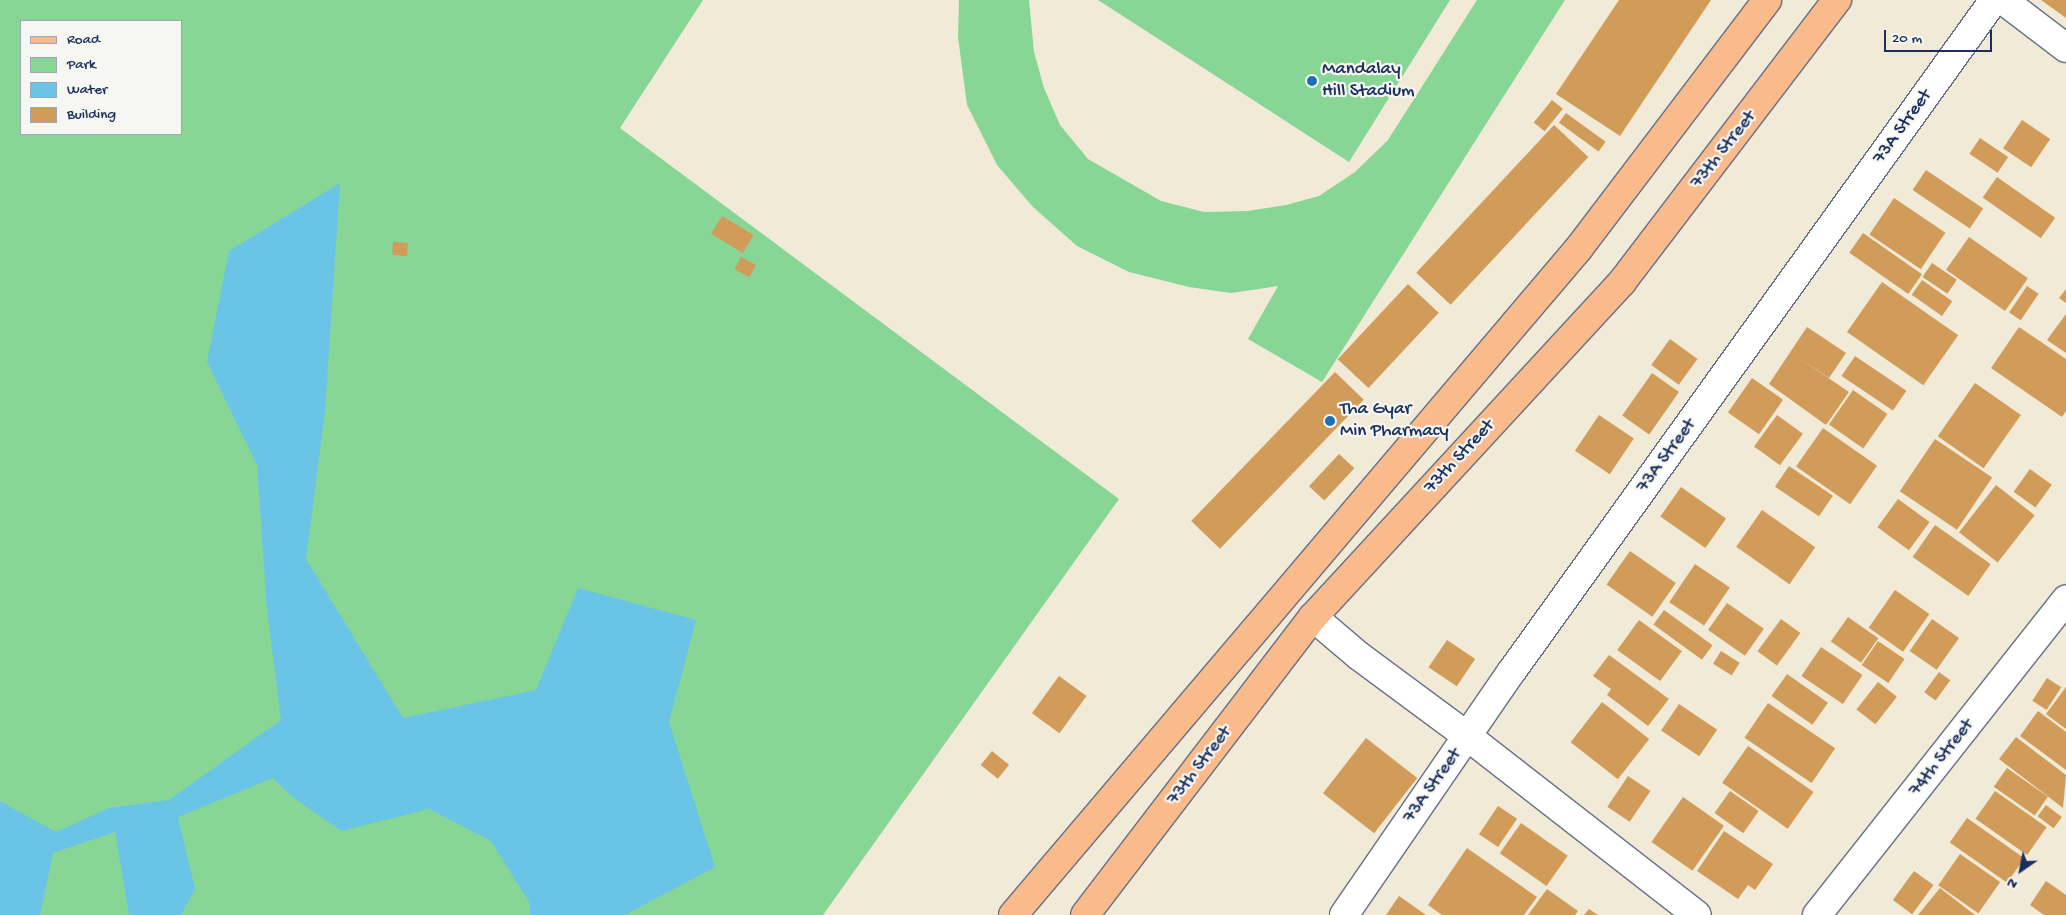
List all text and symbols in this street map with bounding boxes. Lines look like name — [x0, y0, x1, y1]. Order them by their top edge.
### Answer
legend — [20, 20, 182, 135]
scale bar — [1886, 20, 1994, 52]
text: 20 m — [1892, 30, 1922, 48]
text: Road — [67, 31, 100, 49]
text: Park — [67, 56, 96, 74]
place label: Mandalay Hill Stadium — [1322, 59, 1415, 103]
marker: Mandalay Hill Stadium — [1306, 75, 1318, 87]
text: Water — [67, 81, 107, 99]
street label: 73A Street — [1868, 85, 1938, 169]
text: Building — [67, 106, 116, 124]
street label: 73th Street — [1686, 106, 1762, 194]
place label: Tha Gyar Min Pharmacy — [1340, 399, 1449, 443]
street label: 73A Street — [1632, 414, 1702, 498]
marker: Tha Gyar Min Pharmacy — [1324, 415, 1336, 427]
street label: 73th Street — [1420, 415, 1500, 499]
street label: 74th Street — [1905, 715, 1979, 801]
street label: 73th Street — [1163, 722, 1237, 810]
street label: 73A Street — [1399, 744, 1467, 828]
north arrow — [1996, 845, 2046, 895]
text: N — [2004, 873, 2021, 893]

